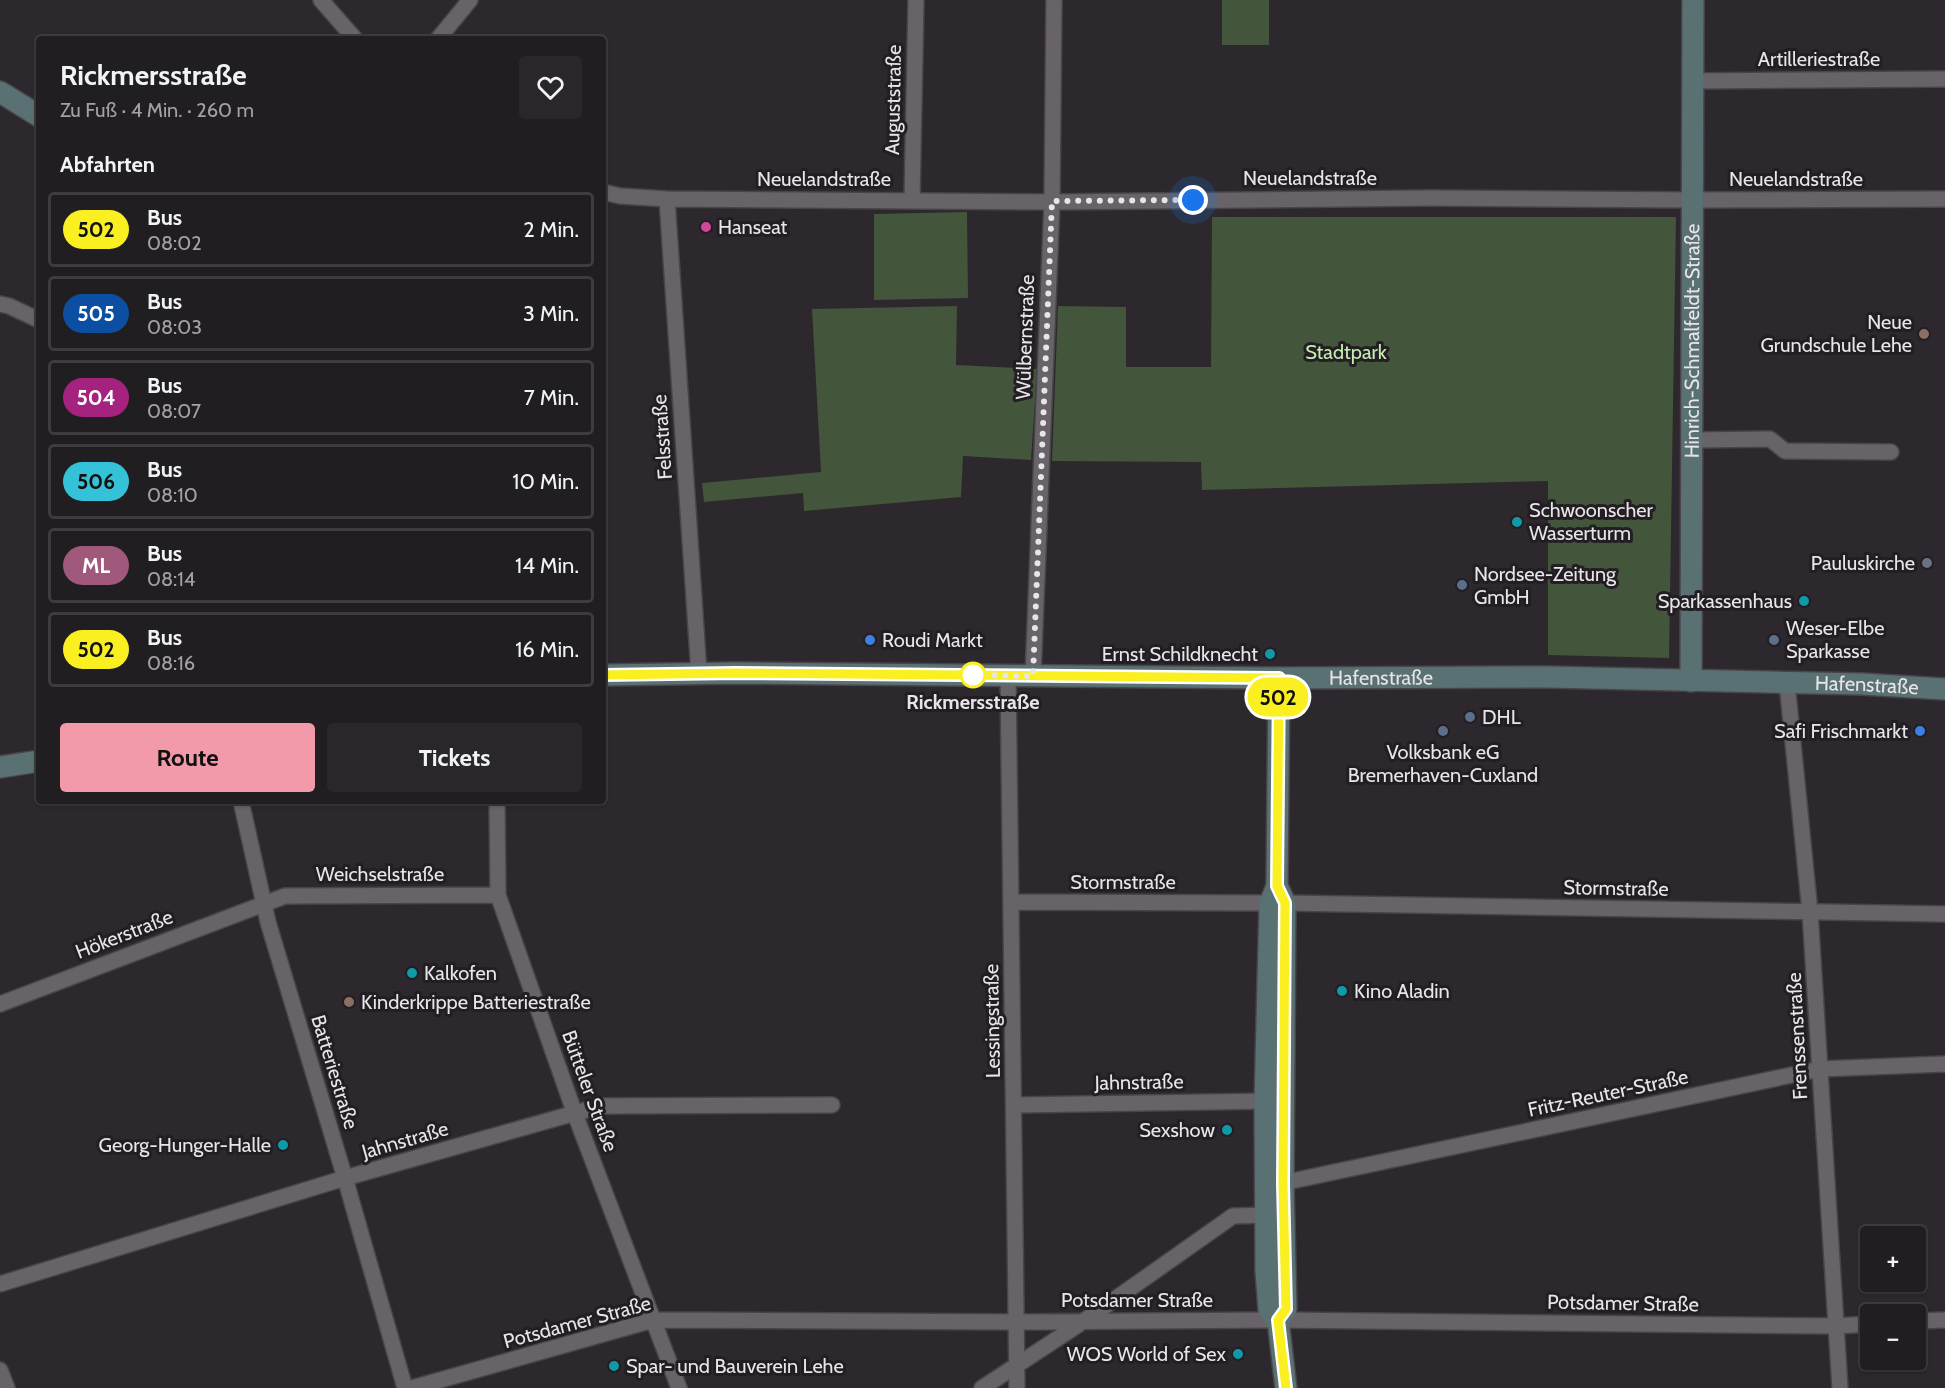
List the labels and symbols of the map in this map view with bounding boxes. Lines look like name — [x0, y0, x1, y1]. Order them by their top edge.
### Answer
street label: Auguststraße — [880, 45, 906, 155]
street label: Artilleriestraße — [1758, 47, 1880, 71]
street label: Neuelandstraße — [1243, 166, 1377, 190]
street label: Neuelandstraße — [757, 167, 891, 191]
street label: Neuelandstraße — [1729, 167, 1863, 191]
your location — [1178, 185, 1208, 215]
place label: Hanseat — [718, 215, 788, 239]
marker: Hanseat — [699, 220, 713, 234]
street label: Hinrich-Schmalfeldt-Straße — [1680, 224, 1704, 458]
street label: Wülbernstraße — [1011, 274, 1039, 400]
place label: Neue Grundschule Lehe — [1760, 310, 1912, 357]
marker: Neue Grundschule Lehe — [1917, 327, 1931, 341]
park label: Stadtpark — [1305, 340, 1387, 364]
street label: Felsstraße — [647, 394, 677, 480]
place label: Schwoonscher Wasserturm — [1529, 498, 1653, 545]
marker: Schwoonscher Wasserturm — [1510, 515, 1524, 529]
place label: Pauluskirche — [1811, 551, 1915, 575]
marker: Pauluskirche — [1920, 556, 1934, 570]
place label: Nordsee-Zeitung GmbH — [1474, 562, 1617, 609]
marker: Nordsee-Zeitung GmbH — [1455, 578, 1469, 592]
place label: Sparkassenhaus — [1658, 589, 1792, 613]
marker: Sparkassenhaus — [1797, 594, 1811, 608]
place label: Weser-Elbe Sparkasse — [1786, 616, 1884, 663]
place label: Roudi Markt — [882, 628, 983, 652]
marker: Roudi Markt — [863, 633, 877, 647]
marker: Weser-Elbe Sparkasse — [1767, 633, 1781, 647]
place label: Ernst Schildknecht — [1102, 642, 1258, 666]
marker: Ernst Schildknecht — [1263, 647, 1277, 661]
marker: Rickmersstraße — [960, 662, 986, 688]
street label: Hafenstraße — [1329, 665, 1433, 690]
street label: Hafenstraße — [1815, 671, 1919, 699]
line badge: 502 — [1244, 678, 1312, 716]
place label: Rickmersstraße — [906, 690, 1040, 714]
place label: DHL — [1482, 705, 1521, 729]
marker: DHL — [1463, 710, 1477, 724]
place label: Safi Frischmarkt — [1774, 719, 1908, 743]
marker: Volksbank eG Bremerhaven-Cuxland — [1436, 724, 1450, 738]
marker: Safi Frischmarkt — [1913, 724, 1927, 738]
place label: Volksbank eG Bremerhaven-Cuxland — [1348, 740, 1538, 787]
street label: Weichselstraße — [316, 862, 444, 886]
street label: Stormstraße — [1070, 870, 1176, 894]
street label: Stormstraße — [1563, 875, 1669, 901]
street label: Hökerstraße — [72, 904, 176, 964]
place label: Kalkofen — [424, 961, 497, 985]
street label: Lessingstraße — [979, 964, 1005, 1078]
marker: Kalkofen — [405, 966, 419, 980]
street label: Frenssenstraße — [1782, 972, 1812, 1100]
place label: Kino Aladin — [1354, 979, 1450, 1003]
marker: Kino Aladin — [1335, 984, 1349, 998]
place label: Kinderkrippe Batteriestraße — [361, 990, 591, 1014]
marker: Kinderkrippe Batteriestraße — [342, 995, 356, 1009]
street label: Batteriestraße — [306, 1012, 364, 1132]
street label: Bütteler Straße — [557, 1027, 623, 1155]
street label: Fritz-Reuter-Straße — [1526, 1064, 1690, 1122]
street label: Jahnstraße — [1093, 1069, 1184, 1095]
street label: Jahnstraße — [358, 1116, 451, 1164]
place label: Sexshow — [1139, 1118, 1215, 1142]
marker: Sexshow — [1220, 1123, 1234, 1137]
place label: Georg-Hunger-Halle — [99, 1133, 271, 1157]
marker: Georg-Hunger-Halle — [276, 1138, 290, 1152]
street label: Potsdamer Straße — [1061, 1288, 1213, 1312]
street label: Potsdamer Straße — [1547, 1290, 1699, 1316]
street label: Potsdamer Straße — [501, 1291, 653, 1353]
place label: WOS World of Sex — [1067, 1342, 1227, 1366]
marker: WOS World of Sex — [1231, 1347, 1245, 1361]
place label: Spar- und Bauverein Lehe — [626, 1354, 844, 1378]
marker: Spar- und Bauverein Lehe — [607, 1359, 621, 1373]

